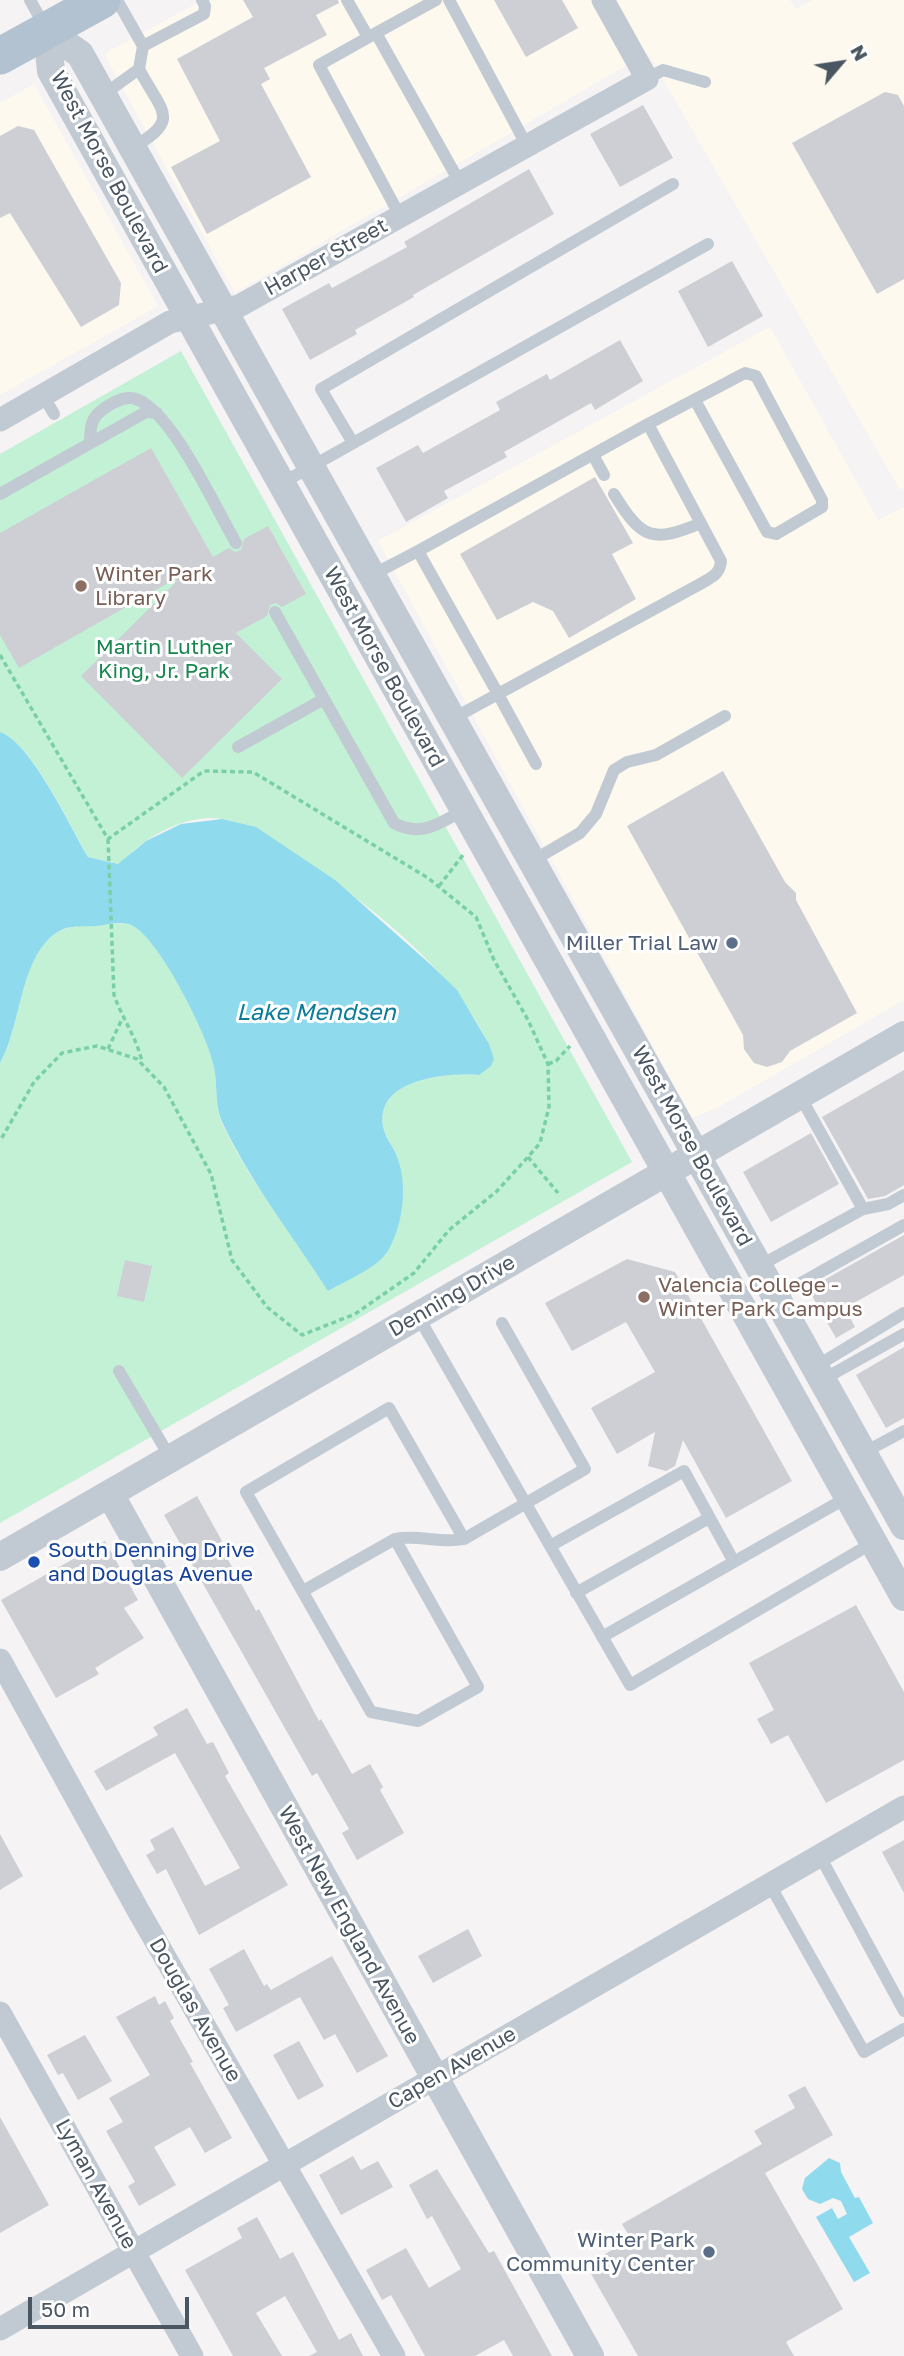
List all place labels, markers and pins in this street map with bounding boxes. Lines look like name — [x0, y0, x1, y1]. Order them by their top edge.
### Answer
place label: Winter Park Library — [95, 561, 213, 611]
marker: Winter Park Library — [73, 578, 89, 594]
place label: Miller Trial Law — [566, 930, 718, 956]
marker: Miller Trial Law — [724, 935, 740, 951]
place label: Valencia College - Winter Park Campus — [658, 1272, 863, 1322]
marker: Valencia College - Winter Park Campus — [636, 1289, 652, 1305]
place label: South Denning Drive and Douglas Avenue — [48, 1537, 255, 1587]
marker: South Denning Drive and Douglas Avenue — [26, 1554, 42, 1570]
place label: Winter Park Community Center — [506, 2227, 695, 2277]
marker: Winter Park Community Center — [701, 2244, 717, 2260]

